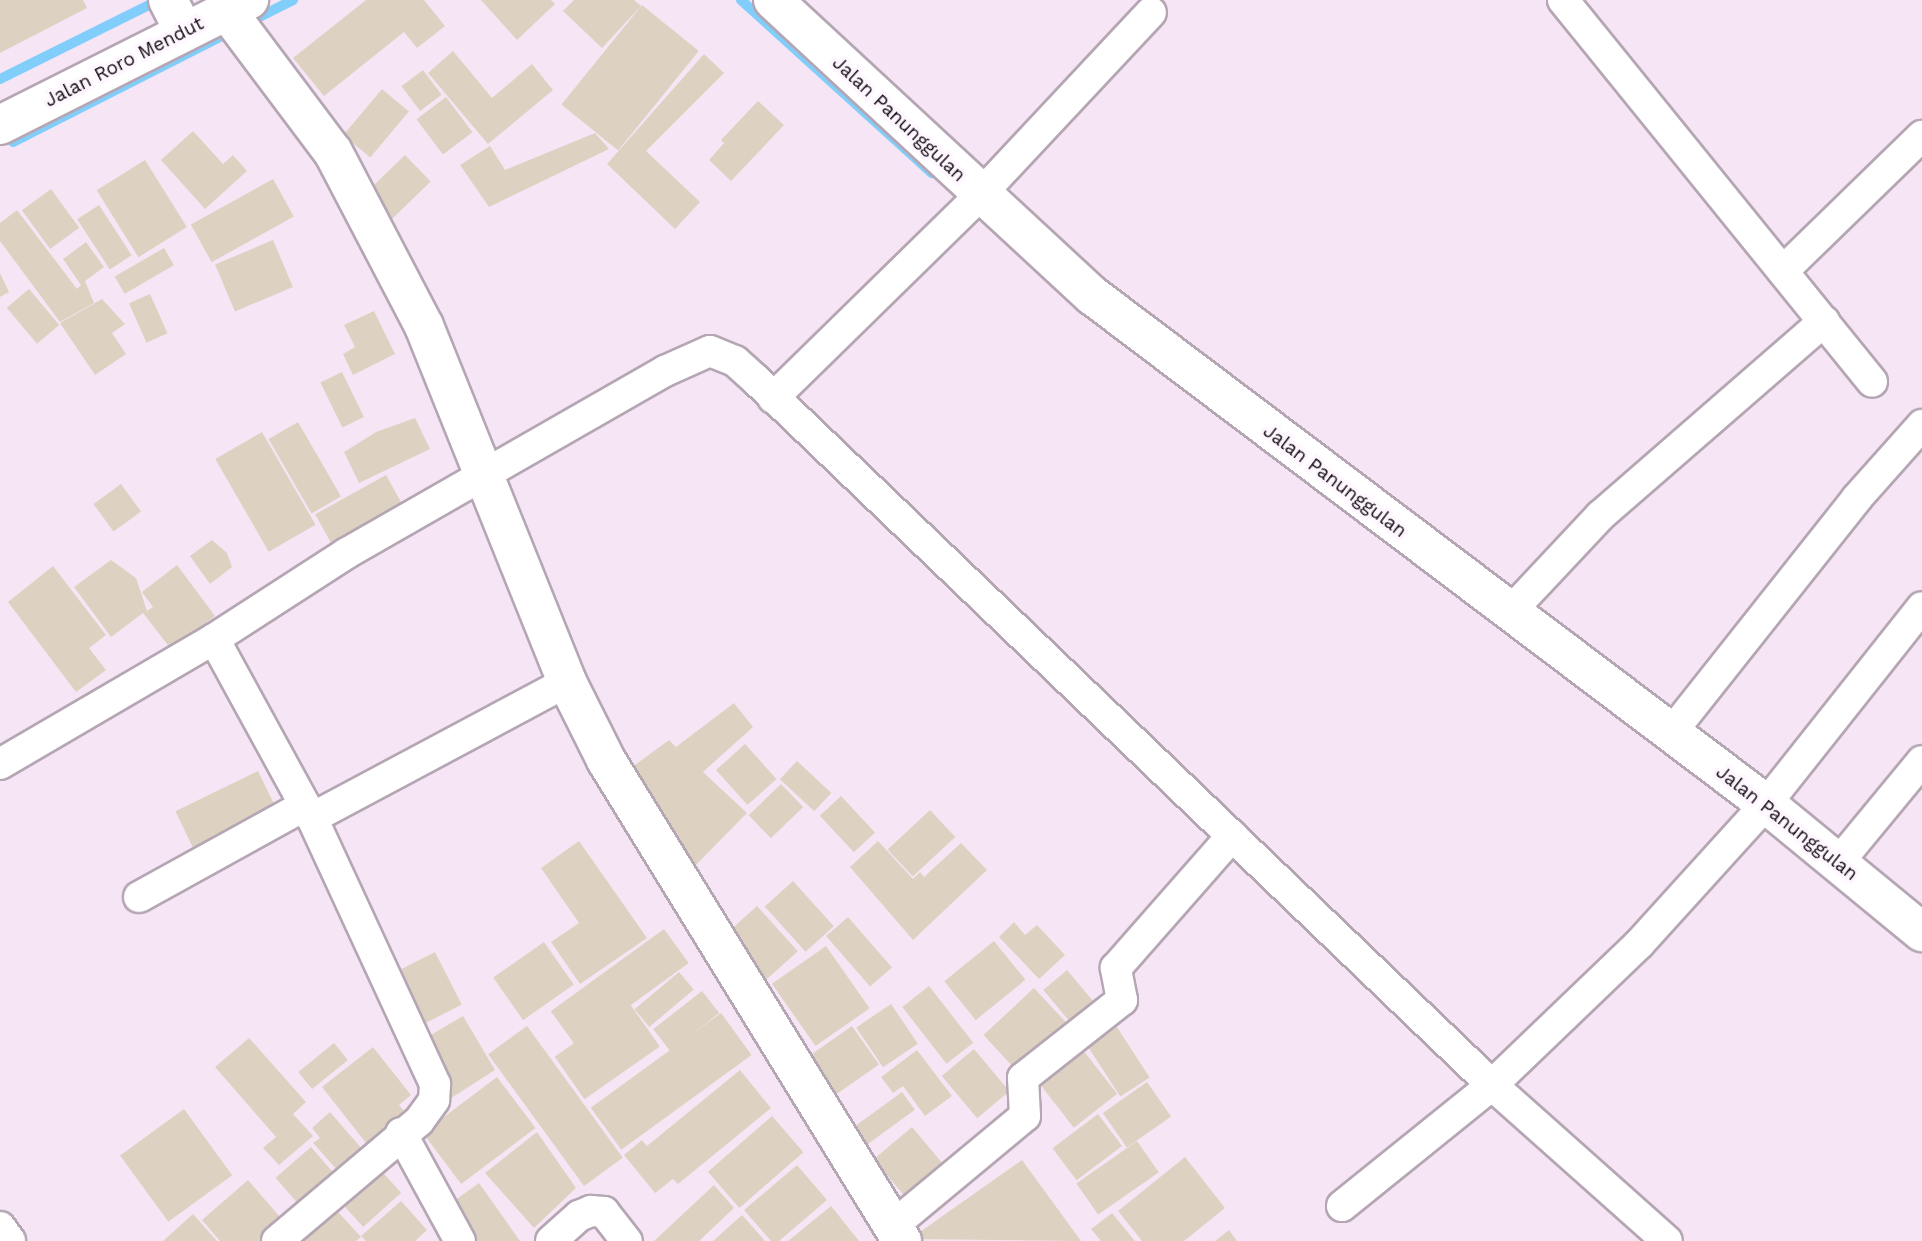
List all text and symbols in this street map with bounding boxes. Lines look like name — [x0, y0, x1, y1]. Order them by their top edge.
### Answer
street label: Jalan Roro Mendut — [41, 12, 207, 112]
street label: Jalan Panunggulan — [828, 51, 970, 187]
street label: Jalan Panunggulan — [1259, 420, 1411, 542]
street label: Jalan Panunggulan — [1711, 761, 1863, 885]

